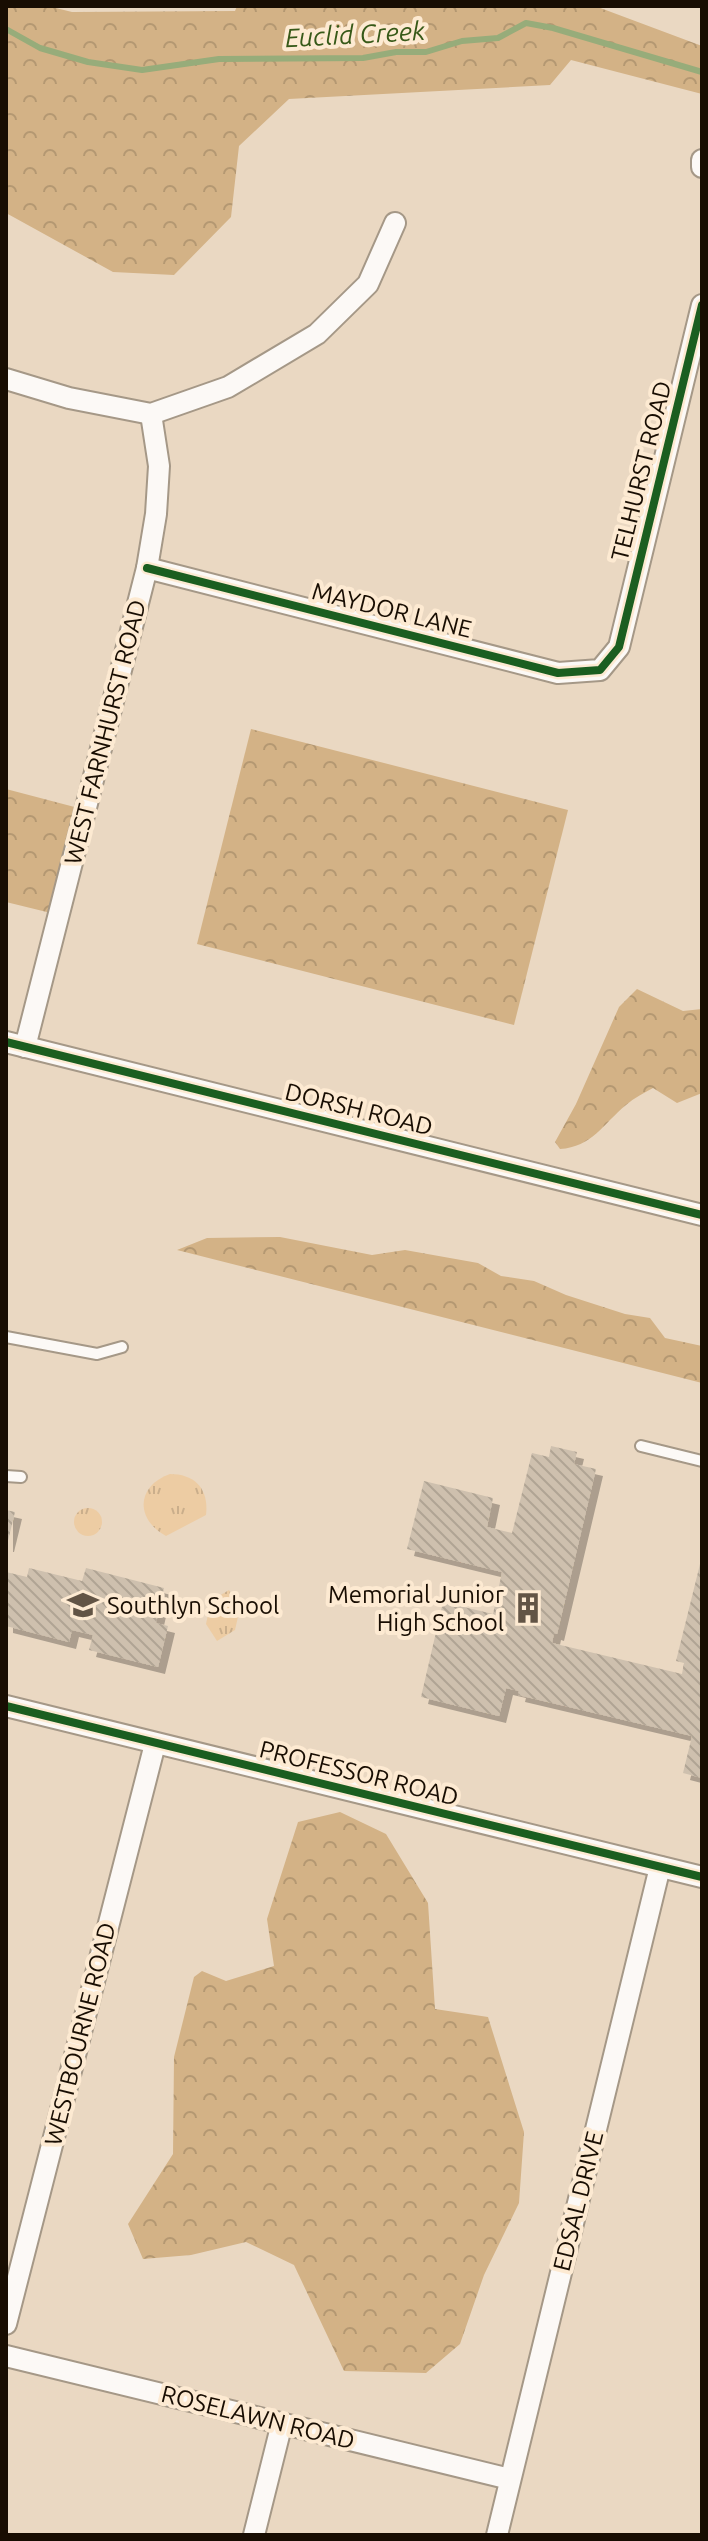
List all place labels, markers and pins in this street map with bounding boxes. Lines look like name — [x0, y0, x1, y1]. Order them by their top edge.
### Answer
place label: Memorial Junior High School — [328, 1581, 504, 1636]
school or university icon: Southlyn School — [66, 1588, 100, 1622]
building icon: Memorial Junior High School — [511, 1591, 545, 1625]
place label: Southlyn School — [107, 1592, 279, 1619]

